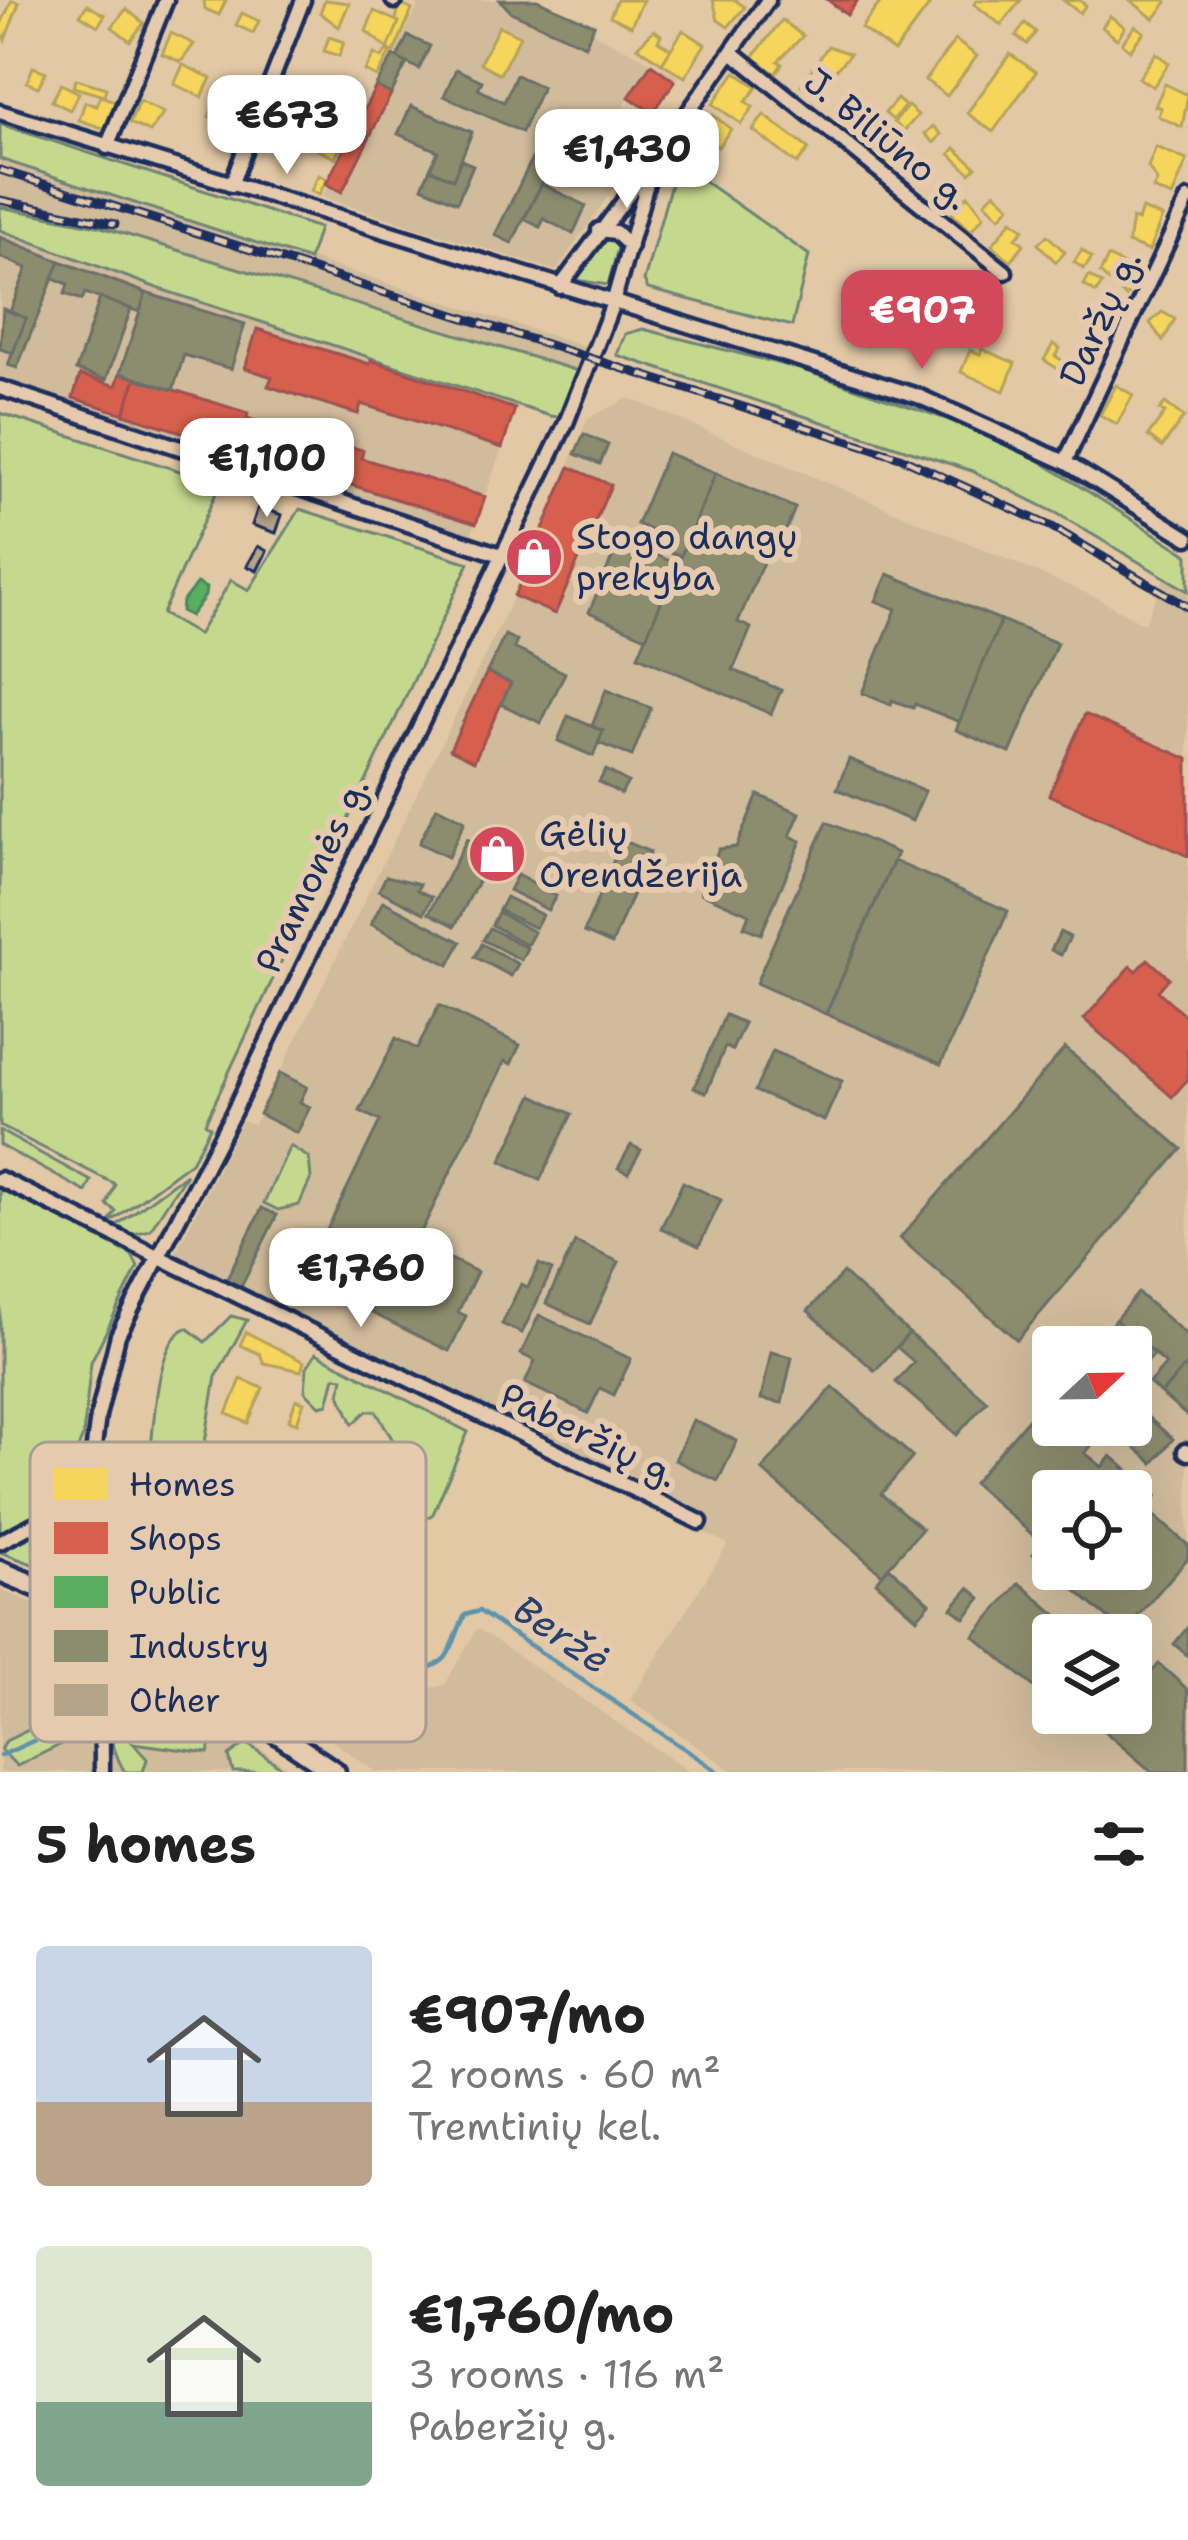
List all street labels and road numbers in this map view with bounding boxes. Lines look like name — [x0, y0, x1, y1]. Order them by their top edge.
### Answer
street label: J. Biliūno g. — [794, 57, 980, 221]
street label: Daržų g. — [1047, 242, 1153, 394]
street label: Pramonės g. — [243, 769, 381, 981]
street label: Paberžių g. — [492, 1371, 686, 1499]

